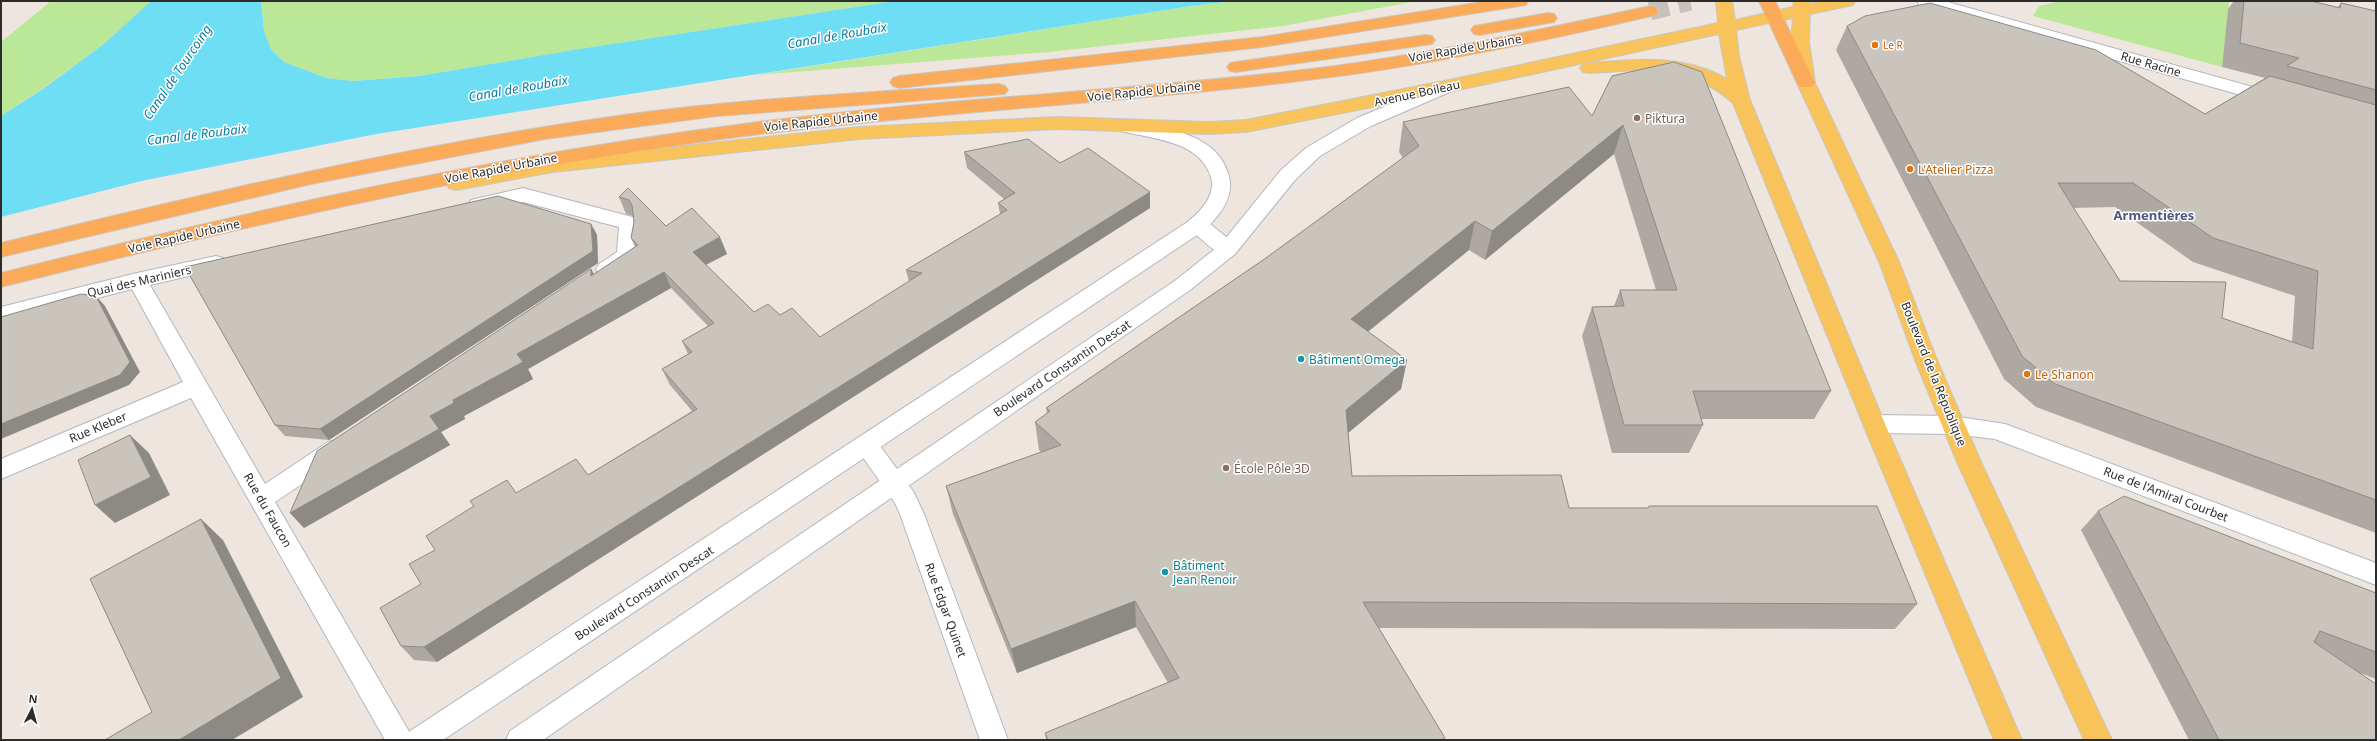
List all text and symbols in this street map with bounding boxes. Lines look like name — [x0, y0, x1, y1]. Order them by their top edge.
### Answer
water label: Canal de Roubaix — [786, 17, 889, 53]
water label: Canal de Tourcoing — [138, 21, 216, 123]
street label: Voie Rapide Urbaine — [1407, 30, 1523, 66]
place label: Le R — [1883, 38, 1903, 52]
marker: Le R — [1870, 40, 1880, 50]
street label: Rue Racine — [2119, 47, 2183, 81]
water label: Canal de Roubaix — [467, 70, 570, 106]
street label: Avenue Boileau — [1372, 76, 1462, 110]
street label: Voie Rapide Urbaine — [1086, 77, 1202, 105]
street label: Voie Rapide Urbaine — [763, 107, 879, 135]
place label: Piktura — [1645, 110, 1685, 127]
marker: Piktura — [1632, 113, 1642, 123]
water label: Canal de Roubaix — [146, 119, 249, 149]
street label: Voie Rapide Urbaine — [443, 149, 559, 187]
place label: L'Atelier Pizza — [1918, 161, 1993, 178]
marker: L'Atelier Pizza — [1905, 164, 1915, 174]
district label: Armentières — [2114, 206, 2194, 224]
street label: Voie Rapide Urbaine — [126, 215, 242, 257]
street label: Quai des Mariniers — [85, 261, 193, 301]
street label: Boulevard de la République — [1897, 299, 1971, 449]
street label: Boulevard Constantin Descat — [990, 315, 1135, 421]
place label: Bâtiment Omega — [1309, 351, 1405, 368]
marker: Bâtiment Omega — [1296, 354, 1306, 364]
place label: Le Shanon — [2035, 366, 2094, 383]
marker: Le Shanon — [2022, 369, 2032, 379]
street label: Rue Kleber — [67, 407, 130, 447]
place label: École Pôle 3D — [1234, 460, 1310, 477]
street label: Rue de l'Amiral Courbet — [2101, 462, 2231, 526]
marker: École Pôle 3D — [1221, 463, 1231, 473]
street label: Rue du Faucon — [240, 470, 296, 550]
street label: Boulevard Constantin Descat — [571, 541, 717, 644]
place label: Bâtiment Jean Renoir — [1172, 557, 1237, 588]
street label: Rue Edgar Quinet — [921, 560, 971, 660]
marker: Bâtiment Jean Renoir — [1160, 567, 1170, 577]
north arrow — [12, 689, 52, 729]
text: N — [28, 691, 38, 706]

